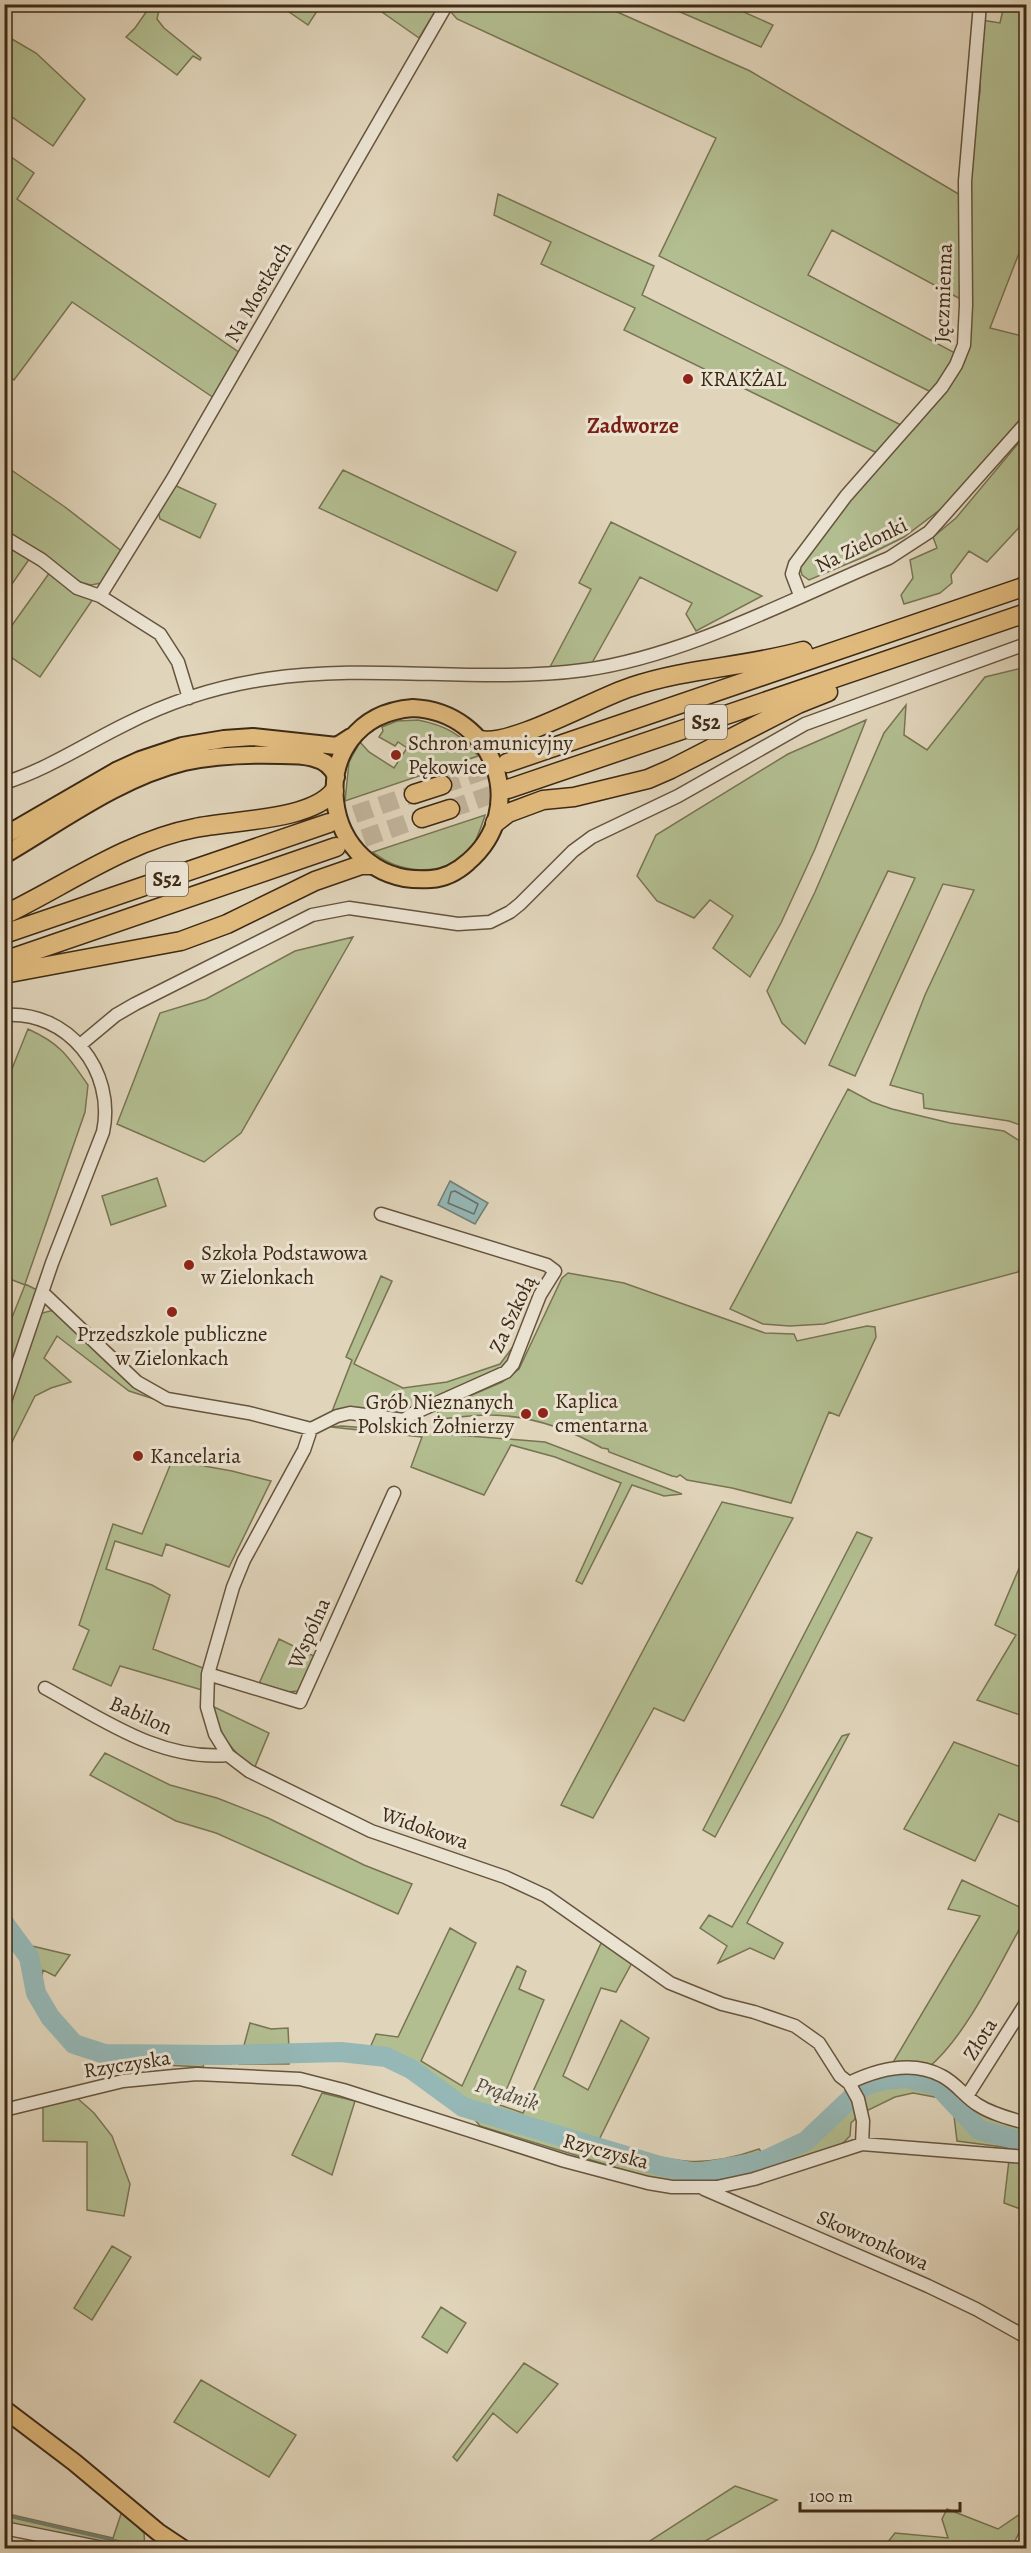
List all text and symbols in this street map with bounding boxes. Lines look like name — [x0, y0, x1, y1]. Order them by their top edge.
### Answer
street label: Na Mostkach — [218, 237, 298, 347]
street label: Jęczmienna — [927, 243, 959, 343]
place label: KRAKŻAL — [700, 365, 787, 393]
marker: KRAKŻAL — [681, 372, 695, 386]
district label: Zadworze — [587, 411, 679, 441]
street label: Na Zielonki — [810, 511, 912, 579]
road number: S52 — [685, 705, 727, 739]
place label: Schron amunicyjny Pękowice — [408, 729, 573, 781]
marker: Schron amunicyjny Pękowice — [389, 748, 403, 762]
road number: S52 — [146, 862, 188, 896]
place label: Szkoła Podstawowa w Zielonkach — [200, 1239, 368, 1291]
marker: Szkoła Podstawowa w Zielonkach — [182, 1258, 196, 1272]
street label: Za Szkołą — [482, 1270, 542, 1357]
marker: Przedszkole publiczne w Zielonkach — [165, 1305, 179, 1319]
place label: Przedszkole publiczne w Zielonkach — [77, 1320, 267, 1372]
place label: Kaplica cmentarna — [555, 1387, 649, 1439]
place label: Grób Nieznanych Polskich Żołnierzy — [357, 1388, 515, 1440]
marker: Kaplica cmentarna — [536, 1406, 550, 1420]
marker: Grób Nieznanych Polskich Żołnierzy — [519, 1407, 533, 1421]
place label: Kancelaria — [150, 1442, 241, 1470]
marker: Kancelaria — [131, 1449, 145, 1463]
street label: Wspólna — [281, 1593, 337, 1674]
street label: Babilon — [105, 1689, 177, 1741]
street label: Widokowa — [377, 1800, 473, 1856]
street label: Złota — [956, 2012, 1004, 2065]
street label: Rzyczyska — [81, 2043, 173, 2085]
water label: Prądnik — [471, 2070, 543, 2118]
street label: Rzyczyska — [560, 2126, 652, 2176]
street label: Skowronkowa — [812, 2203, 934, 2277]
scale bar — [800, 2475, 960, 2513]
text: 100 m — [809, 2484, 853, 2508]

